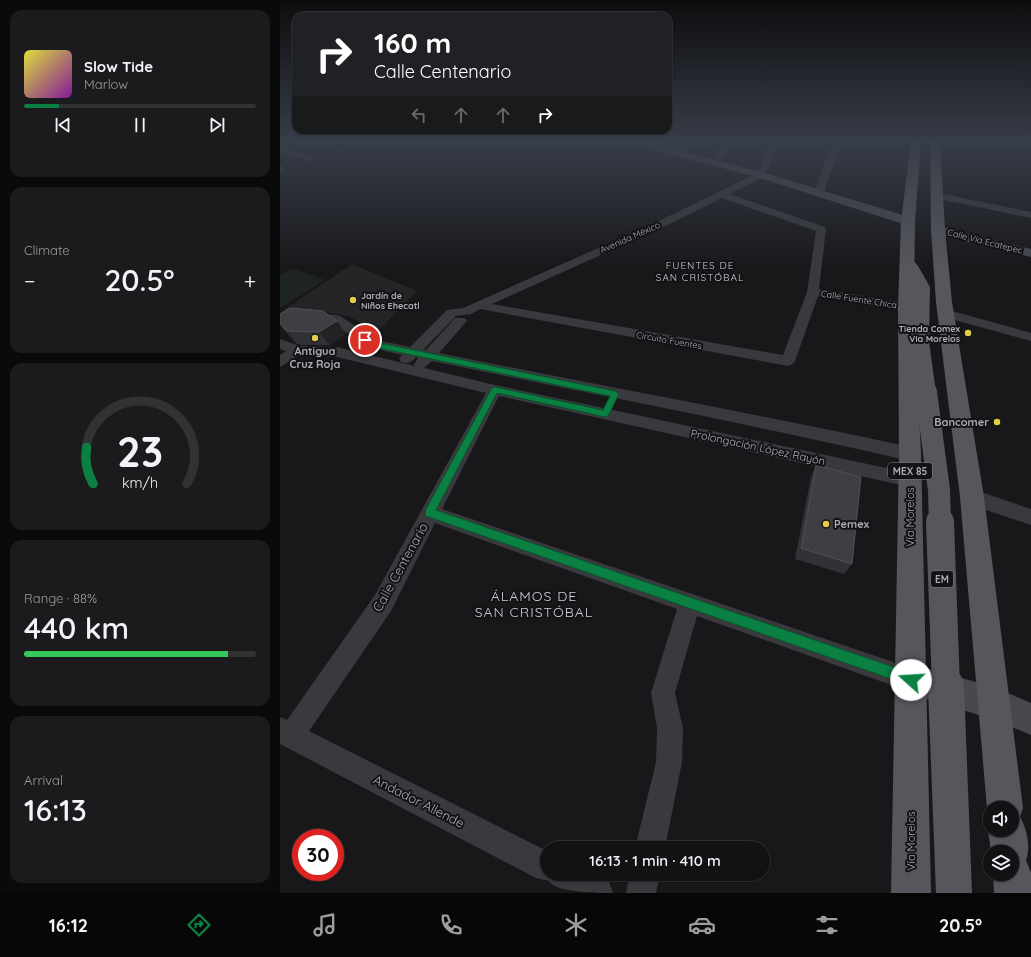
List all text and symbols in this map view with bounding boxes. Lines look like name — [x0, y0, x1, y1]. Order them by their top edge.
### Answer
text: 160 m — [374, 25, 451, 60]
icon: right — [308, 28, 360, 80]
text: Slow Tide — [84, 57, 153, 76]
text: Calle Centenario — [374, 60, 511, 83]
text: Marlow — [84, 76, 128, 92]
icon: left — [408, 104, 430, 126]
icon: ahead — [450, 104, 472, 126]
icon: ahead — [492, 104, 514, 126]
icon: right — [534, 104, 556, 126]
icon: previous — [52, 114, 74, 136]
icon: pause — [129, 114, 151, 136]
icon: next — [206, 114, 228, 136]
street label: Avenida México — [598, 219, 662, 255]
street label: Calle Vía Ecatepec — [946, 226, 1024, 256]
text: Climate — [24, 242, 70, 258]
district label: FUENTES DE SAN CRISTÓBAL — [656, 259, 744, 284]
text: 20.5° — [104, 261, 175, 299]
text: − — [24, 267, 35, 295]
text: + — [244, 267, 256, 295]
street label: Calle Fuente Chica — [820, 288, 898, 310]
place label: Jardín de Niños Ehecatl — [361, 290, 420, 311]
marker: Jardín de Niños Ehecatl — [348, 295, 358, 305]
pin — [348, 323, 382, 357]
place label: Tienda Comex Via Morelos — [898, 323, 961, 344]
marker: Tienda Comex Via Morelos — [963, 328, 973, 338]
icon: arrive — [354, 329, 376, 351]
street label: Circuito Fuentes — [635, 329, 703, 351]
marker: Antigua Cruz Roja — [310, 333, 320, 343]
place label: Antigua Cruz Roja — [290, 344, 341, 371]
place label: Bancomer — [934, 415, 989, 429]
marker: Bancomer — [992, 417, 1002, 427]
text: 23 — [117, 425, 163, 477]
street label: Prolongación López Rayón — [689, 426, 827, 468]
road number: MEX 85 — [888, 463, 932, 479]
text: km/h — [122, 474, 158, 492]
street label: Vía Morelos — [903, 487, 917, 547]
place label: Pemex — [834, 517, 870, 531]
marker: Pemex — [821, 519, 831, 529]
street label: Calle Centenario — [369, 520, 431, 614]
road number: EM — [931, 571, 953, 587]
district label: ÁLAMOS DE SAN CRISTÓBAL — [475, 587, 593, 621]
text: Range · 88% — [24, 590, 97, 606]
text: 440 km — [24, 609, 129, 647]
position arrow — [890, 659, 932, 701]
street label: Andador Allende — [371, 771, 467, 831]
text: Arrival — [24, 772, 63, 788]
text: 16:13 — [24, 791, 87, 829]
map controls — [983, 801, 1019, 881]
button: sound — [983, 801, 1019, 837]
street label: Vía Morelos — [904, 811, 918, 871]
speed limit sign: 30 — [292, 829, 344, 881]
button: layers — [983, 845, 1019, 881]
text: 16:13 · 1 min · 410 m — [589, 851, 721, 870]
icon: directions — [185, 911, 213, 939]
icon: music — [311, 911, 339, 939]
icon: phone — [437, 911, 465, 939]
icon: climate — [562, 911, 590, 939]
icon: car — [688, 911, 716, 939]
icon: filters — [813, 911, 841, 939]
text: 16:12 — [49, 914, 88, 937]
text: 20.5° — [939, 914, 982, 937]

